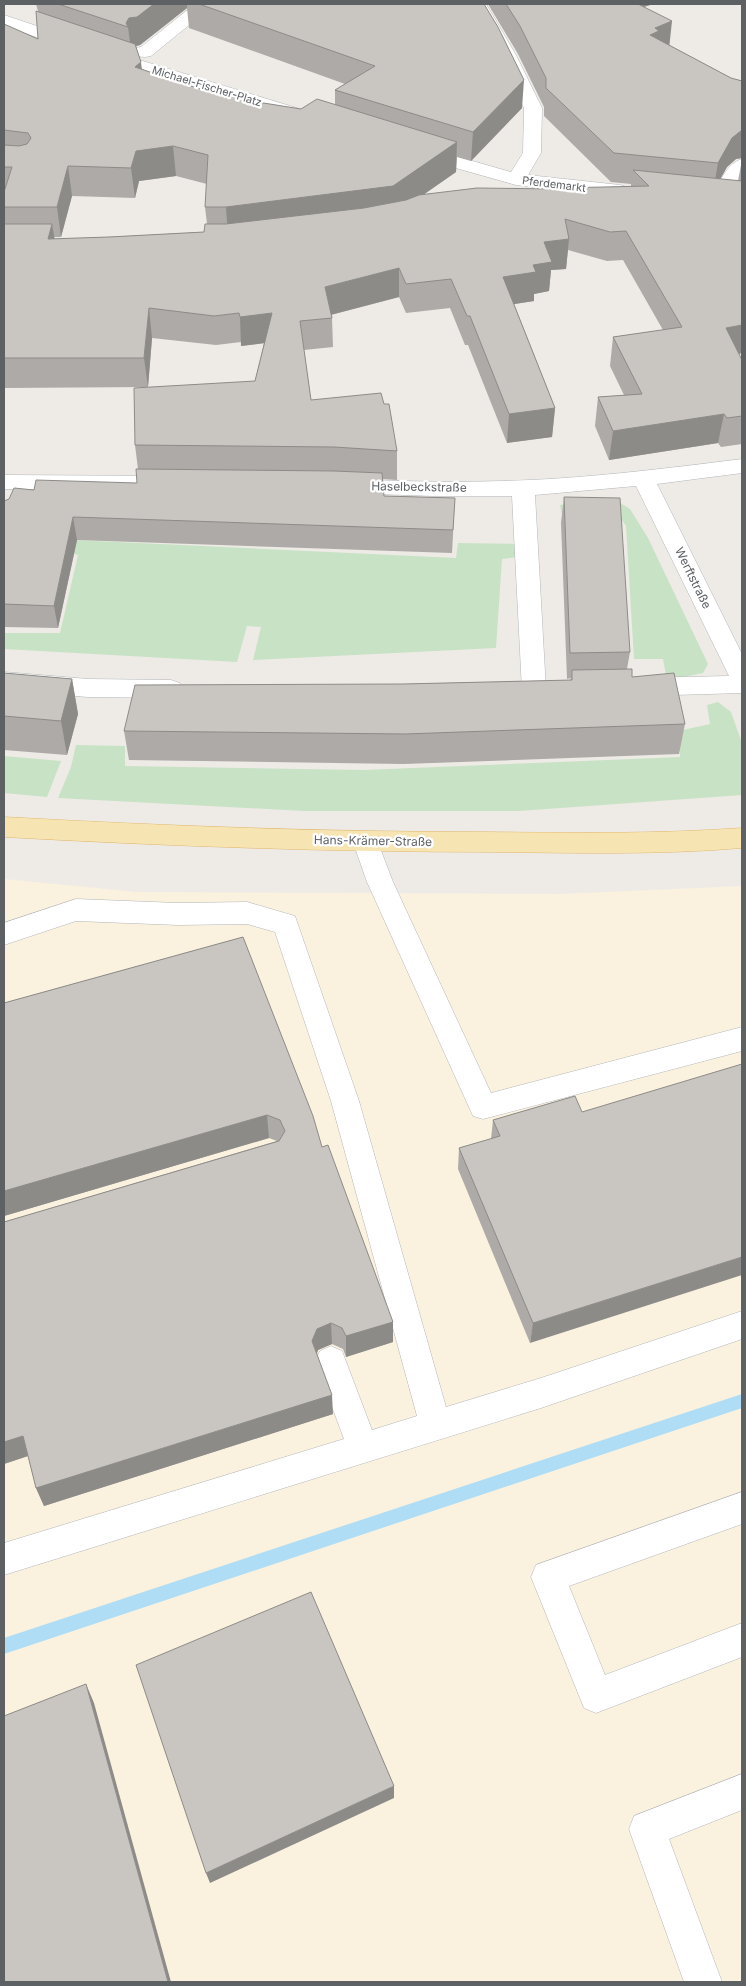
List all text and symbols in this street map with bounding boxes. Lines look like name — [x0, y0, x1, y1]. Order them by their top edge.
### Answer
street label: Michael-Fischer-Platz — [150, 63, 264, 109]
street label: Pferdemarkt — [521, 173, 587, 195]
street label: Haselbeckstraße — [371, 478, 467, 495]
street label: Werftstraße — [672, 545, 715, 611]
street label: Hans-Krämer-Straße — [314, 832, 432, 849]

